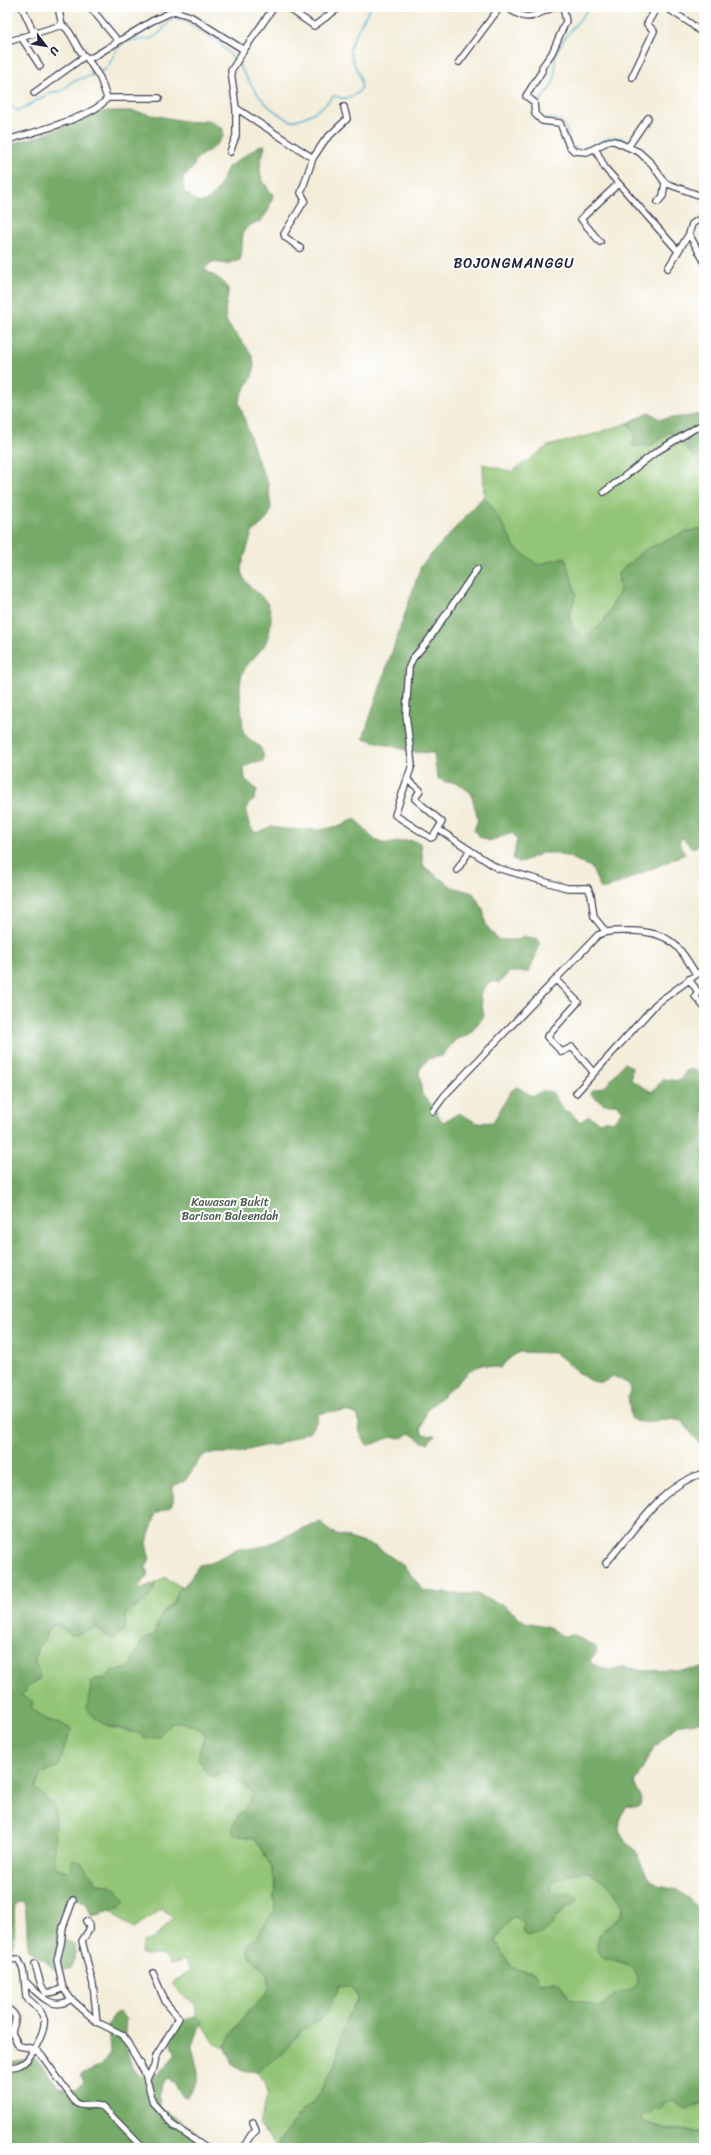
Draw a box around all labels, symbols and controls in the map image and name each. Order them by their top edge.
north arrow [26,26,66,66]
text: U [44,43,64,60]
district label: BOJONGMANGGU [454,251,575,276]
park label: Kawasan Bukit Barisan Baleendah [181,1191,279,1227]

